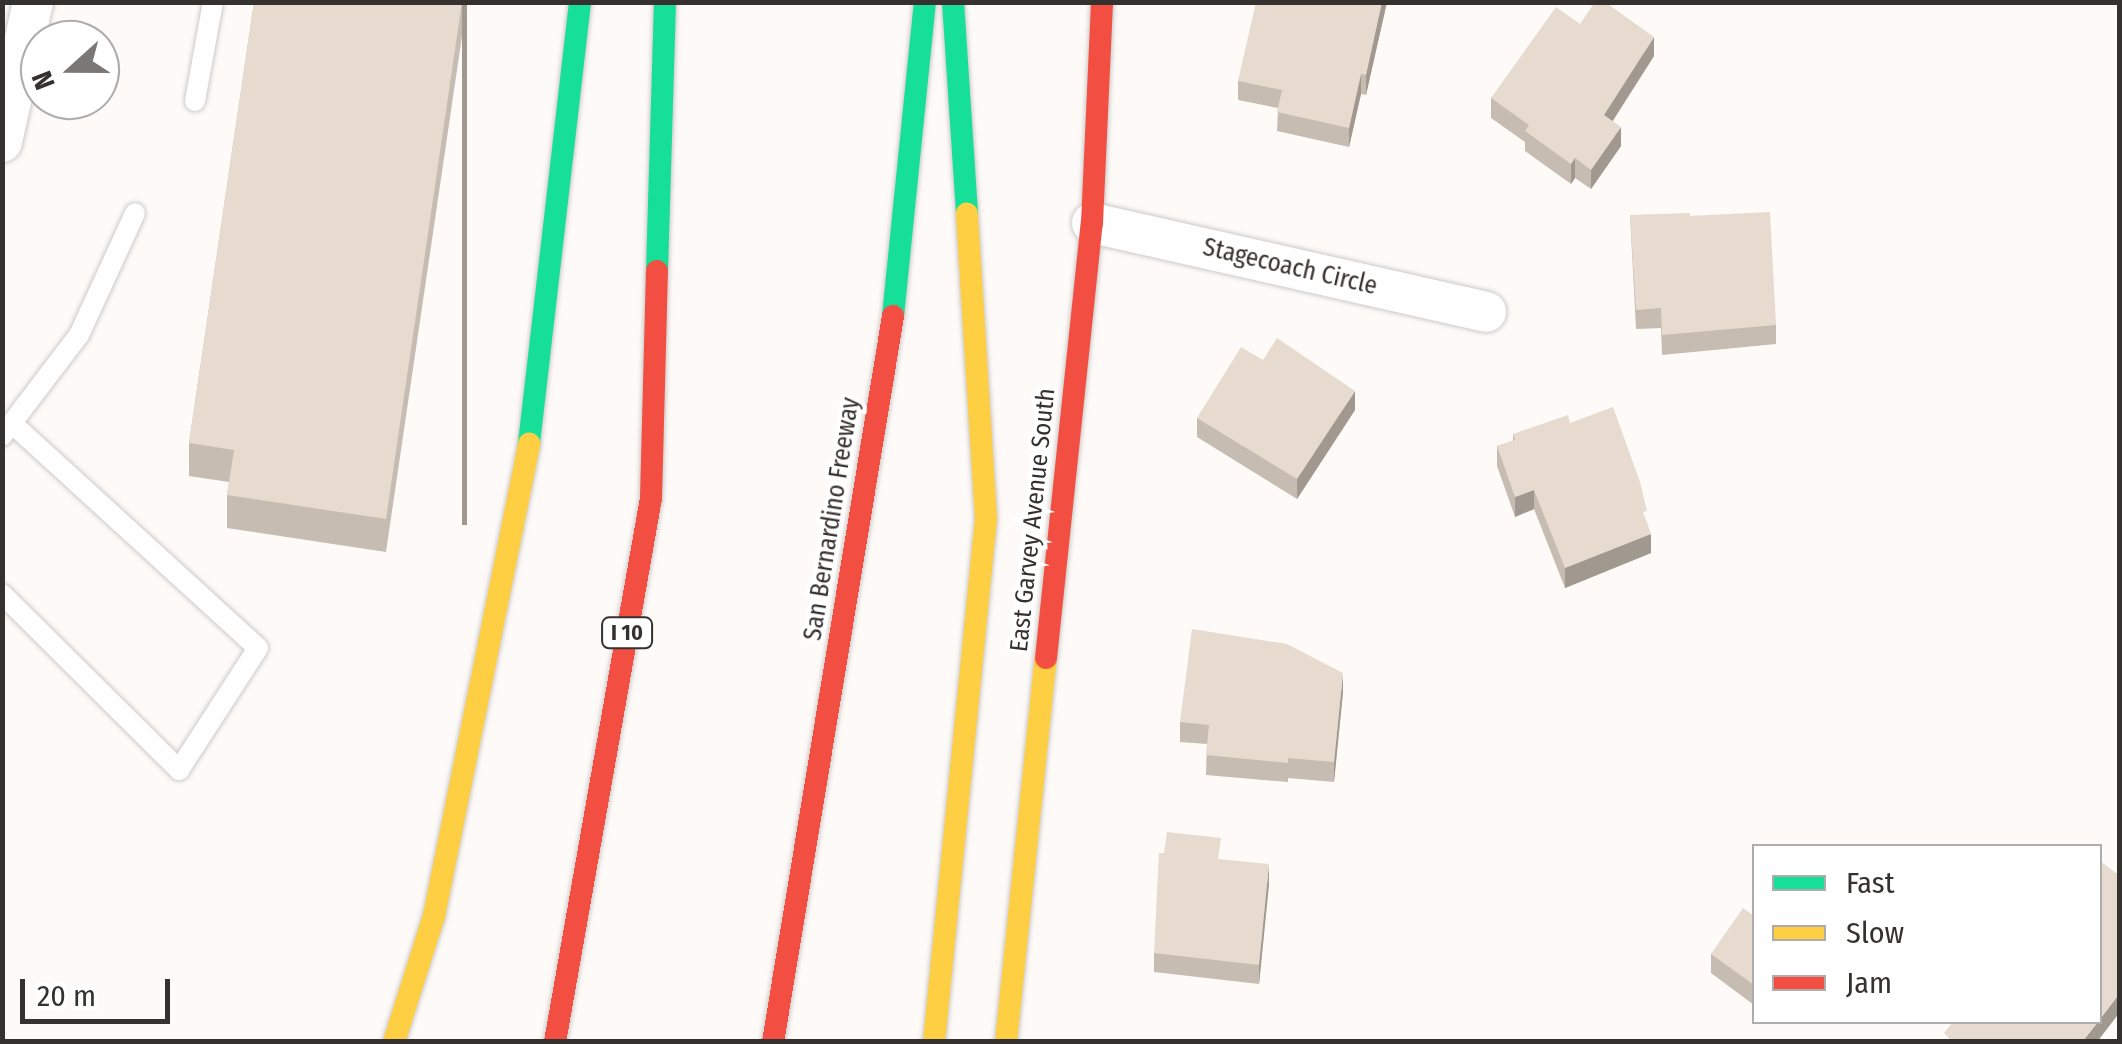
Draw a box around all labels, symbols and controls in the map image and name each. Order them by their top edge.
north arrow [20,20,120,120]
text: N [25,66,62,94]
street label: Stagecoach Circle [1200,232,1380,302]
street label: East Garvey Avenue South [1004,387,1062,653]
street label: San Bernardino Freeway [798,395,866,643]
road number: I 10 [600,616,654,650]
legend [1752,844,2102,1024]
text: Fast [1846,865,1894,901]
text: Slow [1846,915,1904,951]
scale bar [25,959,175,1021]
text: Jam [1846,965,1892,1001]
text: 20 m [37,978,96,1014]

